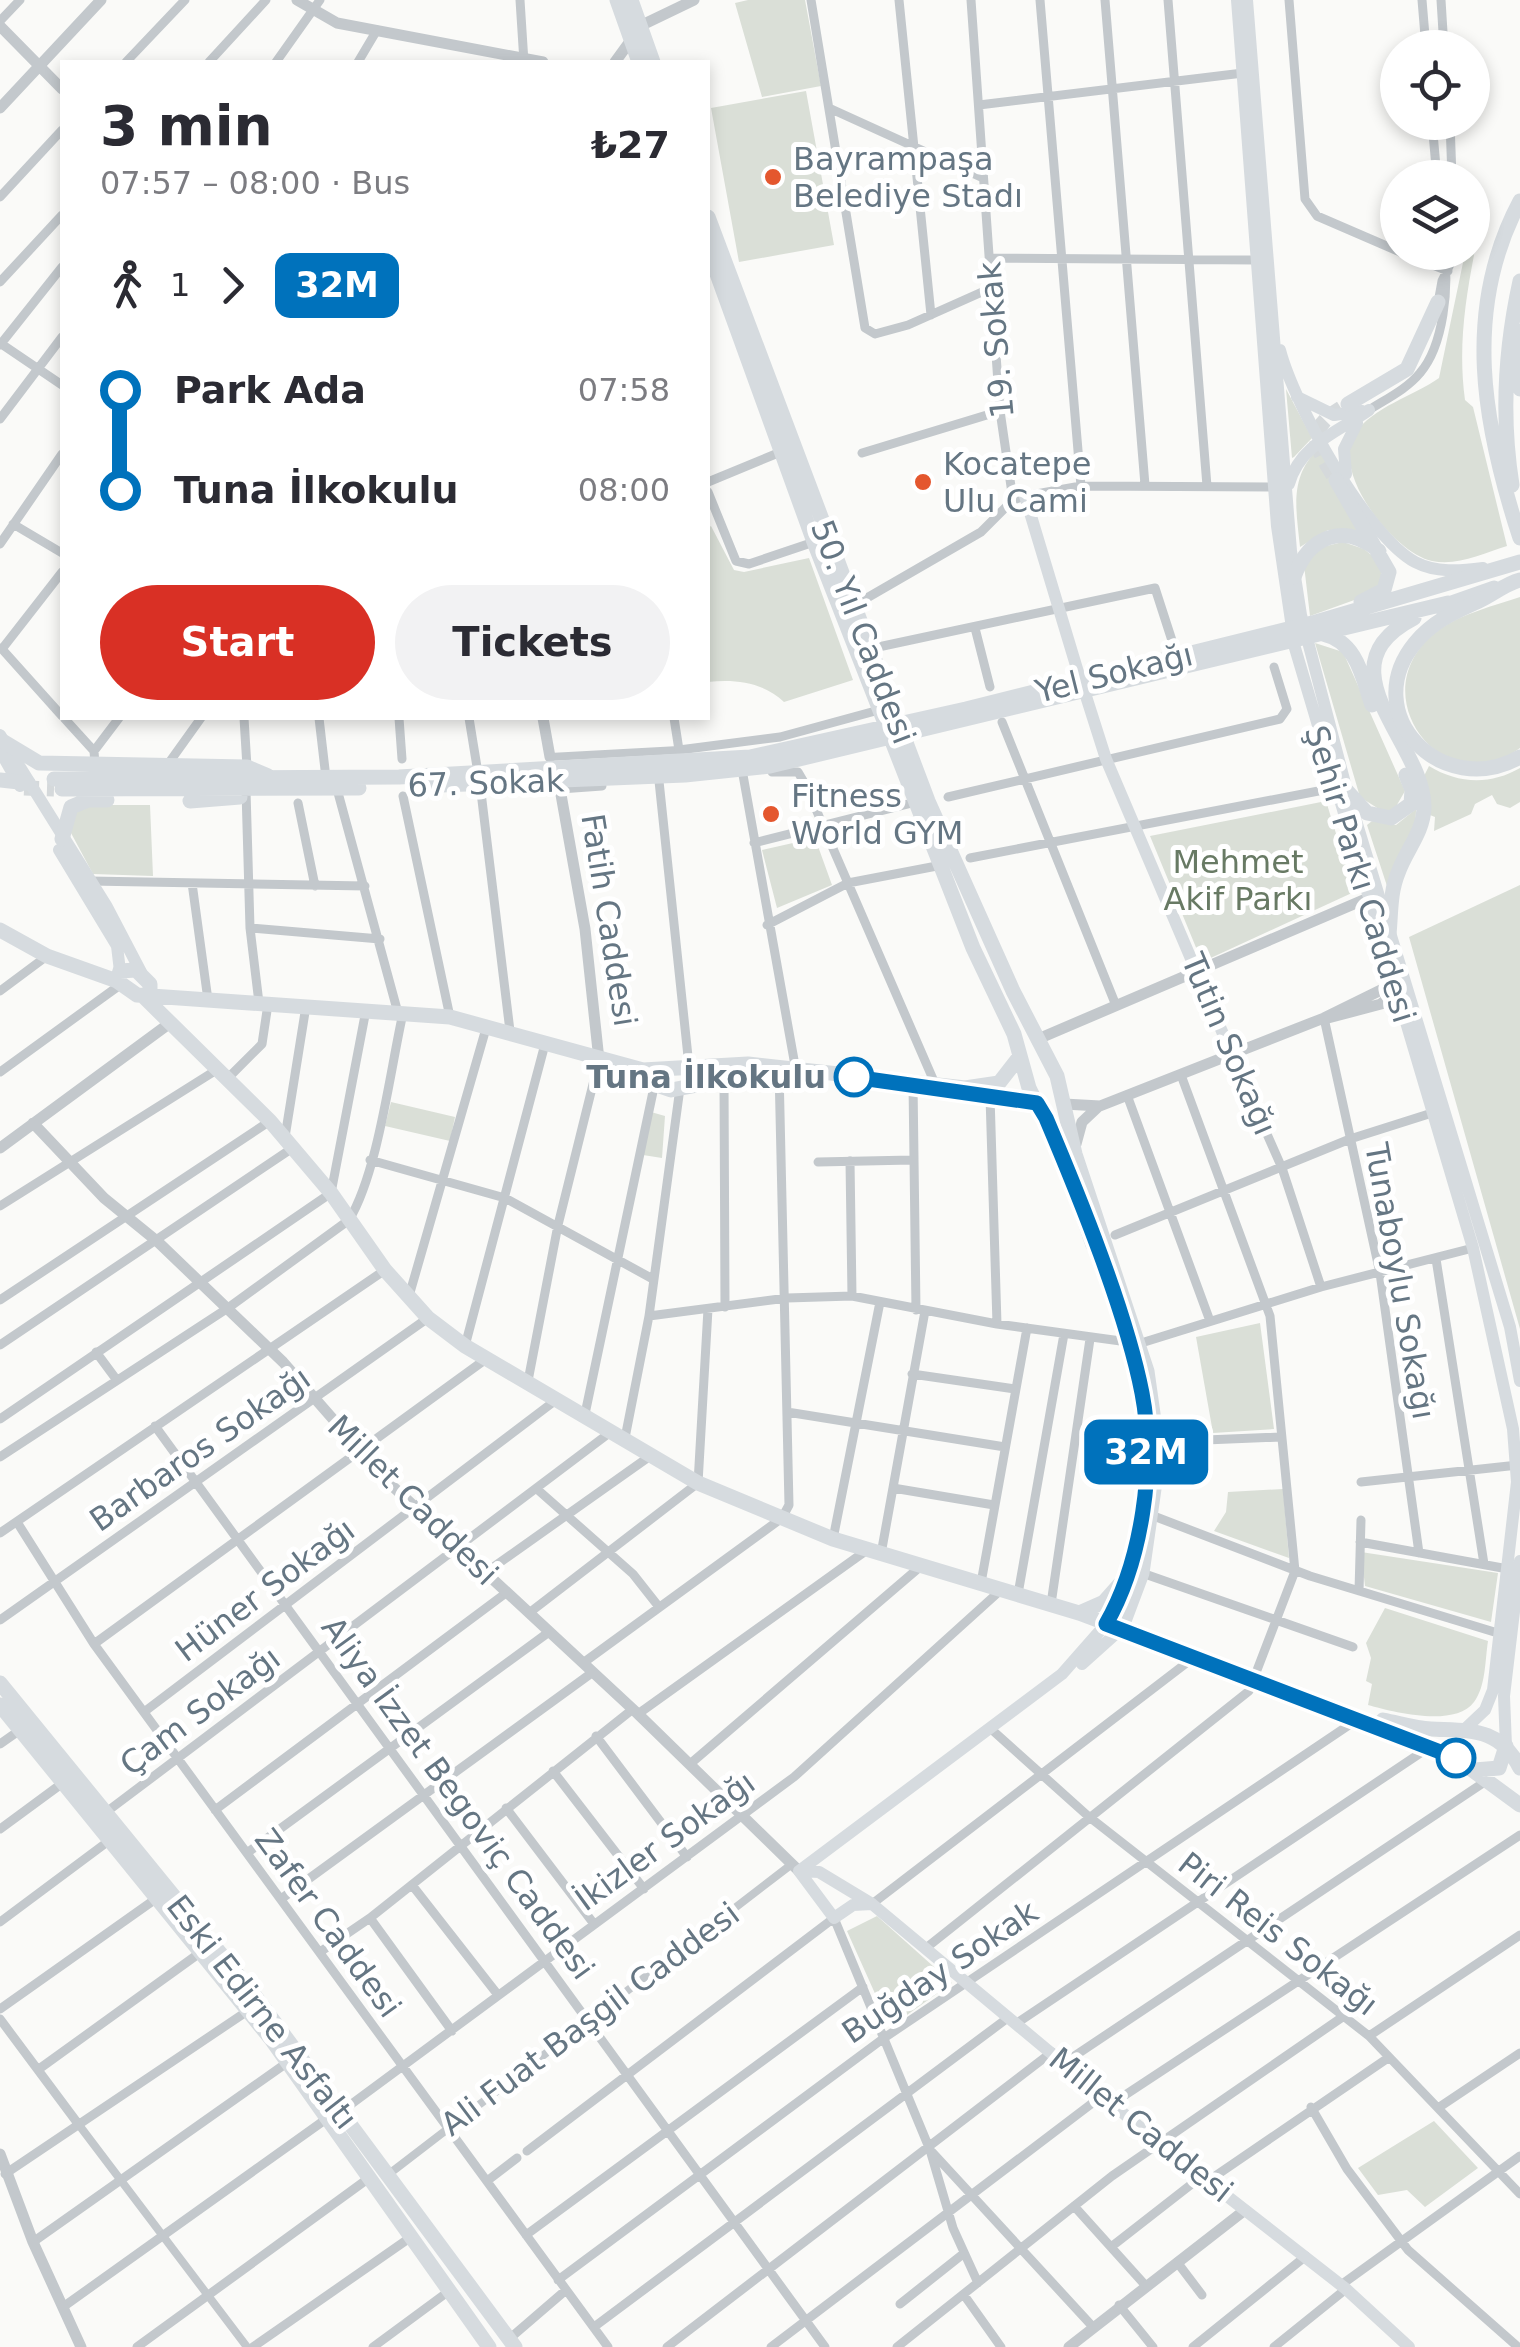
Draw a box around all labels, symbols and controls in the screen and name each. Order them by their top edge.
map controls [1380,30,1490,270]
button: locate [1380,30,1490,140]
text: 3 min [100,94,273,158]
text: ₺27 [591,123,670,167]
place label: Bayrampaşa Belediye Stadı [793,140,1023,215]
button: layers [1380,160,1490,270]
text: 07:57 – 08:00 · Bus [100,164,410,202]
marker: Bayrampaşa Belediye Stadı [762,166,784,188]
icon: walk [100,258,155,313]
icon: forward [205,258,260,313]
street label: 19. Sokak [970,260,1022,420]
text: 32M [295,265,379,305]
text: 1 [170,266,190,304]
text: Park Ada [174,368,366,412]
text: 07:58 [578,371,670,409]
place label: Kocatepe Ulu Cami [943,445,1091,520]
text: Tuna İlkokulu [174,468,459,512]
text: 08:00 [578,471,670,509]
marker: Kocatepe Ulu Cami [912,471,934,493]
street label: 50. Yıl Caddesi [803,515,923,749]
button: Start [100,585,375,700]
button: Tickets [395,585,670,700]
street label: Yel Sokağı [1030,635,1197,711]
street label: Şehir Parkı Caddesi [1297,721,1423,1027]
street label: 67. Sokak [407,761,566,805]
place label: Fitness World GYM [791,777,963,852]
marker: Fitness World GYM [760,803,782,825]
street label: Fatih Caddesi [573,811,645,1029]
park label: Mehmet Akif Parkı [1164,843,1312,918]
street label: Tutin Sokağı [1173,947,1284,1140]
place label: Tuna İlkokulu [586,1058,826,1096]
marker: Tuna İlkokulu [835,1058,873,1096]
street label: Tunaboylu Sokağı [1357,1139,1443,1422]
street label: Barbaros Sokağı [83,1359,317,1539]
street label: Millet Caddesi [320,1407,506,1593]
line badge: 32M [1088,1420,1204,1484]
text: 32M [1104,1432,1188,1472]
street label: Hüner Sokağı [168,1510,362,1670]
street label: Aliya İzzet Begoviç Caddesi [314,1609,602,1987]
street label: Çam Sokağı [113,1639,287,1783]
unlabelled marker [1437,1739,1475,1777]
street label: İkizler Sokağı [568,1763,762,1919]
street label: Zafer Caddesi [247,1821,409,2025]
street label: Piri Reis Sokağı [1171,1844,1385,2024]
street label: Eski Edirne Asfaltı [159,1887,365,2137]
street label: Buğday Sokak [835,1892,1045,2051]
street label: Ali Fuat Başgil Caddesi [433,1894,747,2144]
street label: Millet Caddesi [1042,2040,1240,2210]

